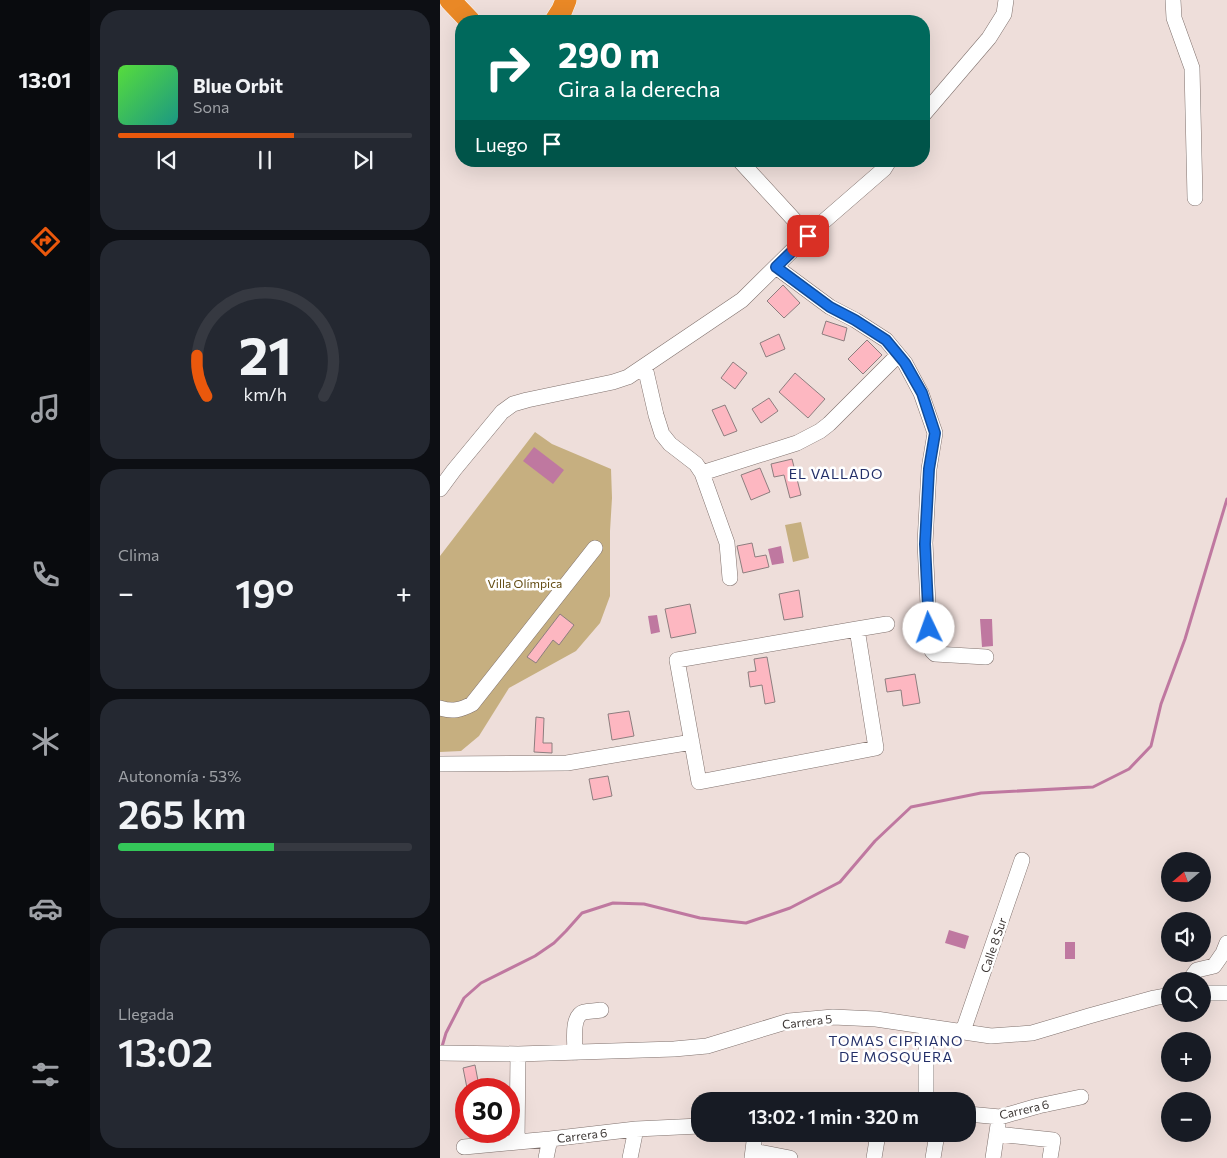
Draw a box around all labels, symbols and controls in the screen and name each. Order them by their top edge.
text: 290 m [558,32,660,75]
icon: right [475,35,540,100]
text: 13:01 [18,66,72,93]
text: Blue Orbit [193,74,283,97]
text: Gira a la derecha [558,75,720,102]
text: Sona [193,97,229,116]
icon: arrive [538,130,566,158]
text: Luego [475,133,528,156]
icon: previous [153,146,181,174]
icon: pause [251,146,279,174]
icon: next [349,146,377,174]
pin [787,215,829,257]
icon: arrive [794,222,822,250]
icon: directions [28,224,63,259]
text: 21 [238,322,292,386]
text: km/h [243,383,287,405]
icon: music [28,391,63,426]
district label: EL VALLADO [789,465,883,482]
text: Clima [118,545,159,564]
icon: phone [28,557,63,592]
text: 19° [235,569,294,616]
text: − [118,575,134,609]
text: + [396,575,412,609]
park label: Villa Olímpica [488,576,562,590]
position arrow [902,601,954,653]
icon: climate [28,724,63,759]
text: Autonomía · 53% [118,766,241,785]
text: 265 km [118,790,246,837]
north arrow [1161,852,1211,902]
map controls [1161,852,1211,1142]
icon: car [28,891,63,926]
button: sound [1161,912,1211,962]
street label: Calle 8 Sur [977,915,1009,974]
button: search [1161,972,1211,1022]
text: Llegada [118,1004,174,1023]
street label: Carrera 5 [781,1011,833,1031]
text: 13:02 [118,1028,213,1075]
district label: TOMAS CIPRIANO DE MOSQUERA [829,1032,963,1065]
button: + [1161,1032,1211,1082]
icon: filters [28,1057,63,1092]
speed limit sign: 30 [455,1078,520,1143]
button: − [1161,1092,1211,1142]
street label: Carrera 6 [998,1096,1050,1122]
text: 13:02 · 1 min · 320 m [748,1105,919,1128]
street label: Carrera 6 [556,1125,608,1145]

